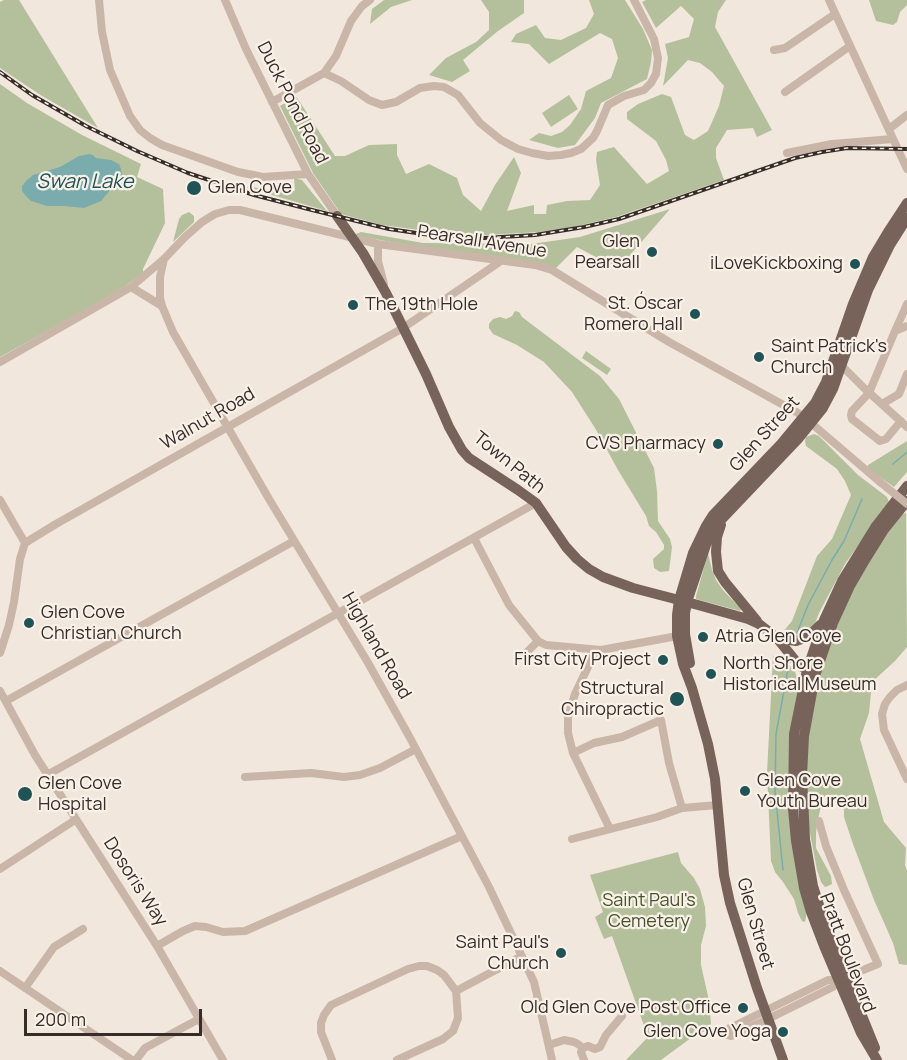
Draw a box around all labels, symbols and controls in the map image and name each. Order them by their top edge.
street label: Duck Pond Road [252,38,332,168]
water label: Swan Lake [37,170,133,194]
place label: Glen Cove [208,177,292,199]
marker: Glen Cove [185,179,203,197]
street label: Pearsall Avenue [416,221,548,263]
place label: Glen Pearsall [575,231,640,274]
marker: Glen Pearsall [645,245,659,259]
place label: iLoveKickboxing [710,253,843,275]
marker: iLoveKickboxing [848,257,862,271]
place label: St. Óscar Romero Hall [584,293,683,336]
place label: The 19th Hole [365,294,478,316]
marker: The 19th Hole [346,298,360,312]
marker: St. Óscar Romero Hall [688,307,702,321]
place label: Saint Patrick's Church [771,336,887,378]
marker: Saint Patrick's Church [752,350,766,364]
street label: Walnut Road [157,383,259,455]
street label: Glen Street [725,392,805,476]
street label: Town Path [469,428,549,498]
place label: CVS Pharmacy [586,433,706,455]
marker: CVS Pharmacy [711,437,725,451]
street label: Highland Road [337,589,415,703]
place label: Glen Cove Christian Church [41,602,182,644]
marker: Glen Cove Christian Church [22,616,36,630]
place label: Atria Glen Cove [715,626,841,648]
marker: Atria Glen Cove [696,630,710,644]
place label: First City Project [514,649,651,671]
marker: First City Project [656,653,670,667]
place label: North Shore Historical Museum [723,653,877,696]
marker: North Shore Historical Museum [704,667,718,681]
place label: Structural Chiropractic [561,678,664,720]
marker: Structural Chiropractic [668,690,686,708]
place label: Glen Cove Youth Bureau [757,770,867,812]
place label: Glen Cove Hospital [38,773,122,816]
marker: Glen Cove Youth Bureau [738,784,752,798]
marker: Glen Cove Hospital [16,785,34,803]
street label: Dosoris Way [98,834,172,930]
street label: Glen Street [732,876,778,972]
park label: Saint Paul's Cemetery [602,890,696,932]
street label: Pratt Boulevard [814,890,880,1016]
place label: Saint Paul's Church [456,932,549,974]
marker: Saint Paul's Church [554,946,568,960]
scale bar [27,997,206,1035]
place label: Old Glen Cove Post Office [521,997,731,1019]
marker: Old Glen Cove Post Office [736,1001,750,1015]
text: 200 m [35,1007,86,1031]
place label: Glen Cove Yoga [644,1021,771,1043]
marker: Glen Cove Yoga [776,1025,790,1039]

